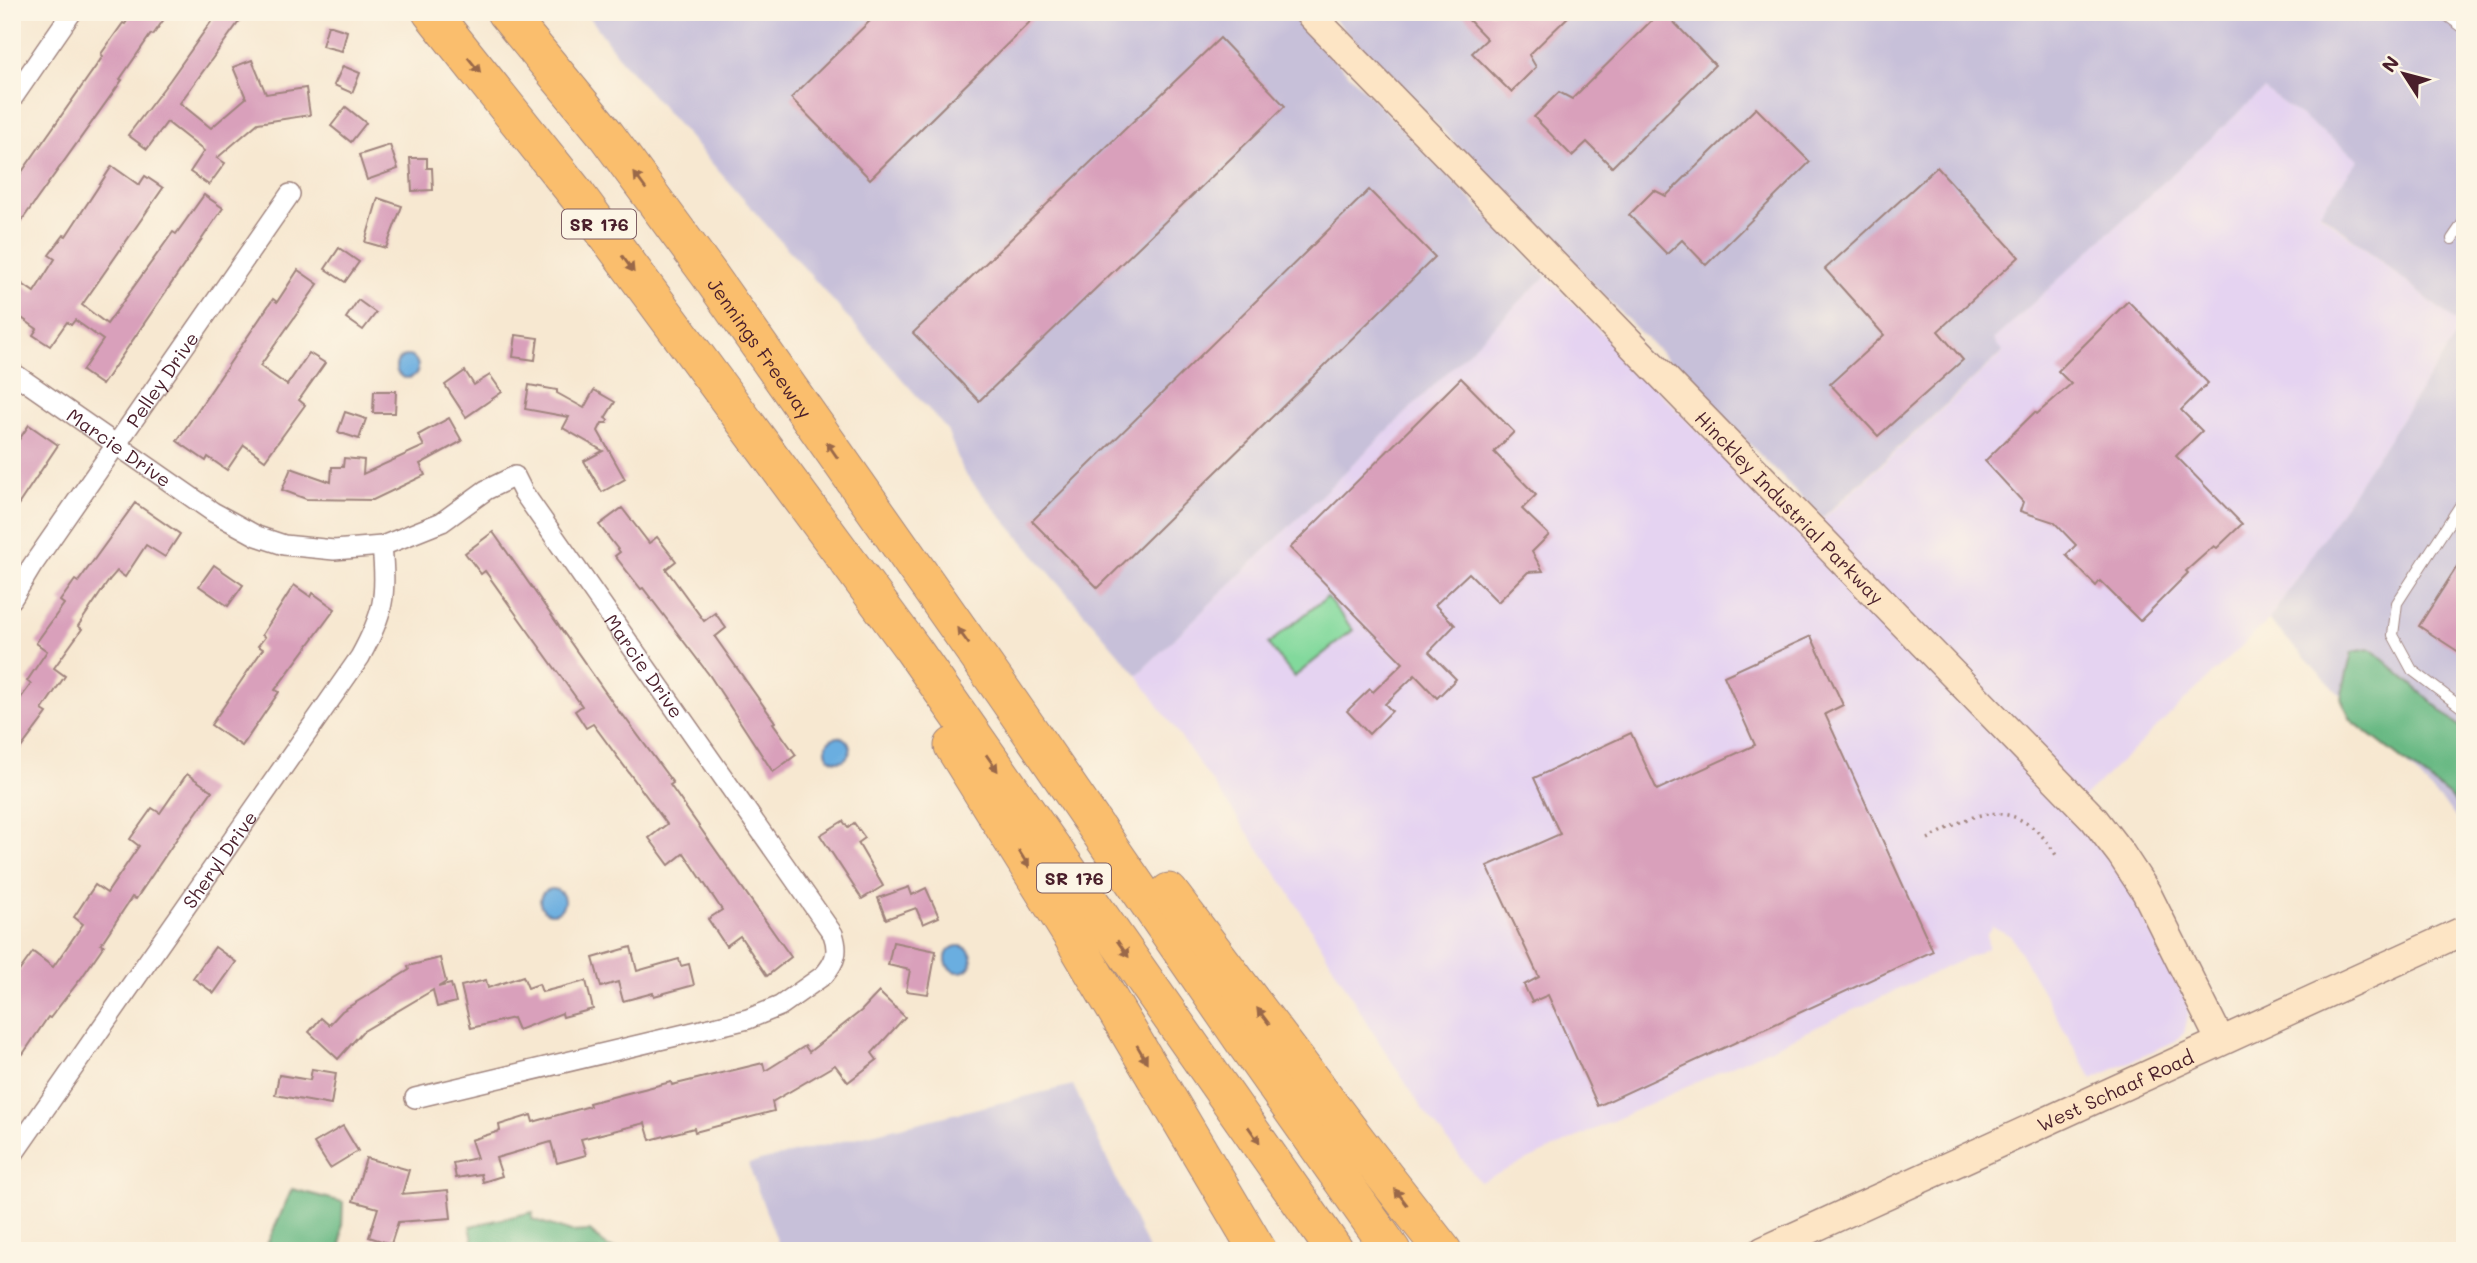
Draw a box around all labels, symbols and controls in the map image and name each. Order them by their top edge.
north arrow [2368,38,2438,108]
text: N [2375,51,2404,77]
one-way arrow [466,56,481,74]
one-way arrow [632,172,647,190]
road number: SR 176 [562,210,636,238]
one-way arrow [621,255,635,273]
street label: Jennings Freeway [702,272,819,423]
street label: Pelley Drive [120,326,203,432]
street label: Marcie Drive [62,402,177,492]
street label: Hinckley Industrial Parkway [1690,405,1890,609]
one-way arrow [825,441,839,459]
street label: Marcie Drive [600,609,690,723]
one-way arrow [957,627,971,645]
one-way arrow [985,754,999,772]
street label: Sheryl Drive [176,805,262,913]
one-way arrow [1017,850,1030,869]
road number: SR 176 [1037,864,1111,892]
one-way arrow [1116,940,1130,958]
one-way arrow [1257,1007,1271,1025]
street label: West Schaaf Road [2033,1043,2197,1137]
one-way arrow [1136,1044,1148,1064]
one-way arrow [1247,1126,1261,1144]
one-way arrow [1395,1188,1409,1206]

